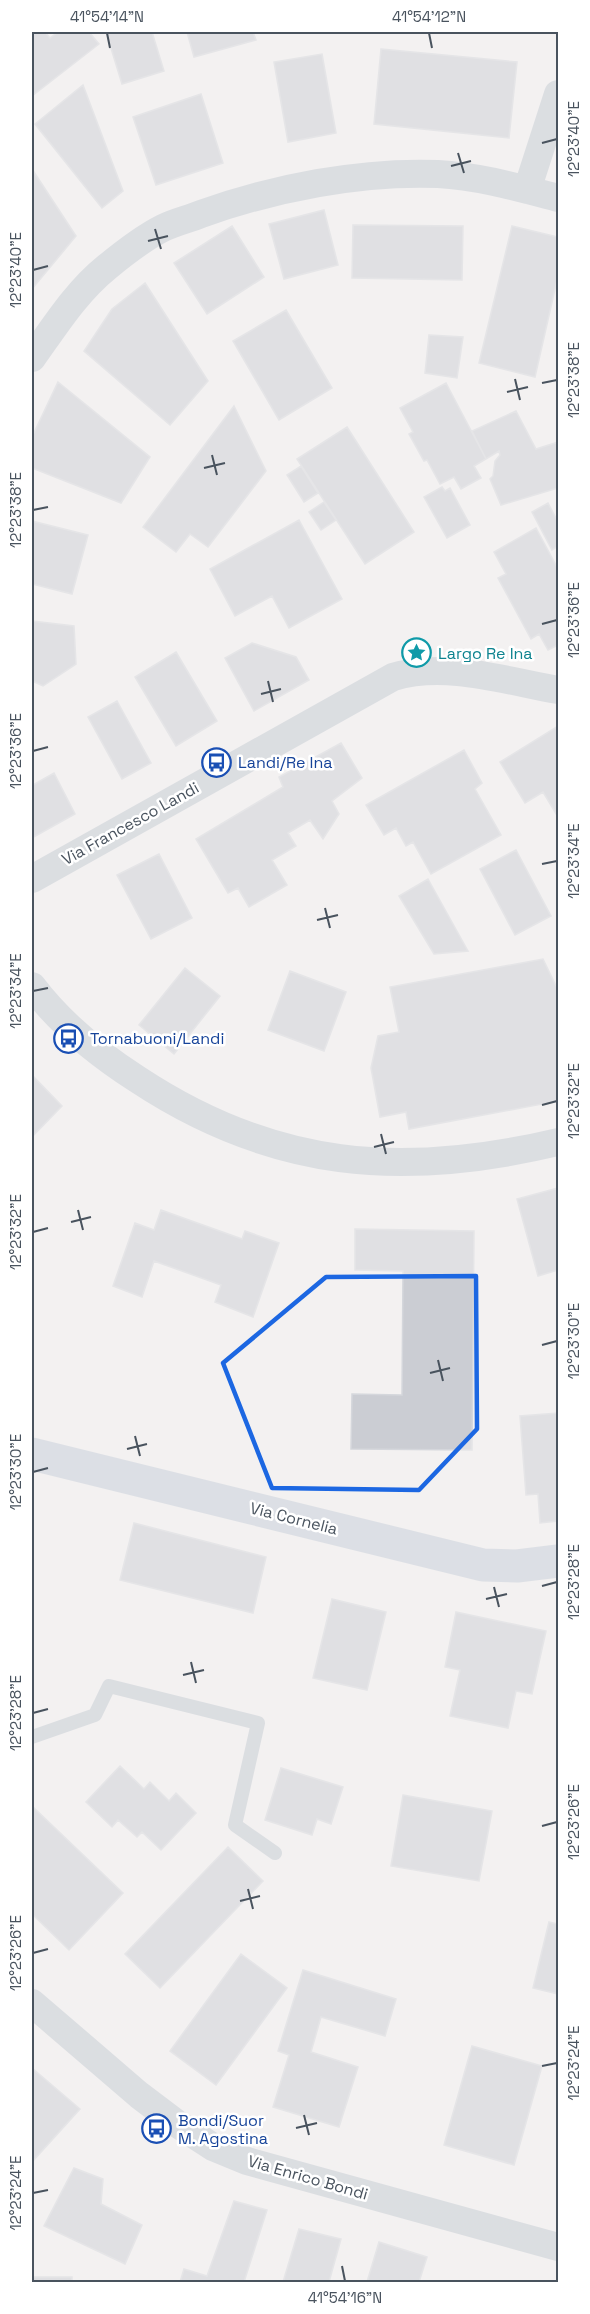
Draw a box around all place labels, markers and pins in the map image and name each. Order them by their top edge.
place icon: Largo Re Ina [401,637,433,669]
place label: Largo Re Ina [438,643,533,664]
bus stop icon: Landi/Re Ina [201,746,233,778]
place label: Landi/Re Ina [238,752,332,773]
bus stop icon: Tornabuoni/Landi [53,1022,85,1054]
place label: Tornabuoni/Landi [90,1028,224,1049]
place label: Bondi/Suor M. Agostina [178,2110,268,2149]
bus stop icon: Bondi/Suor M. Agostina [141,2113,173,2145]

